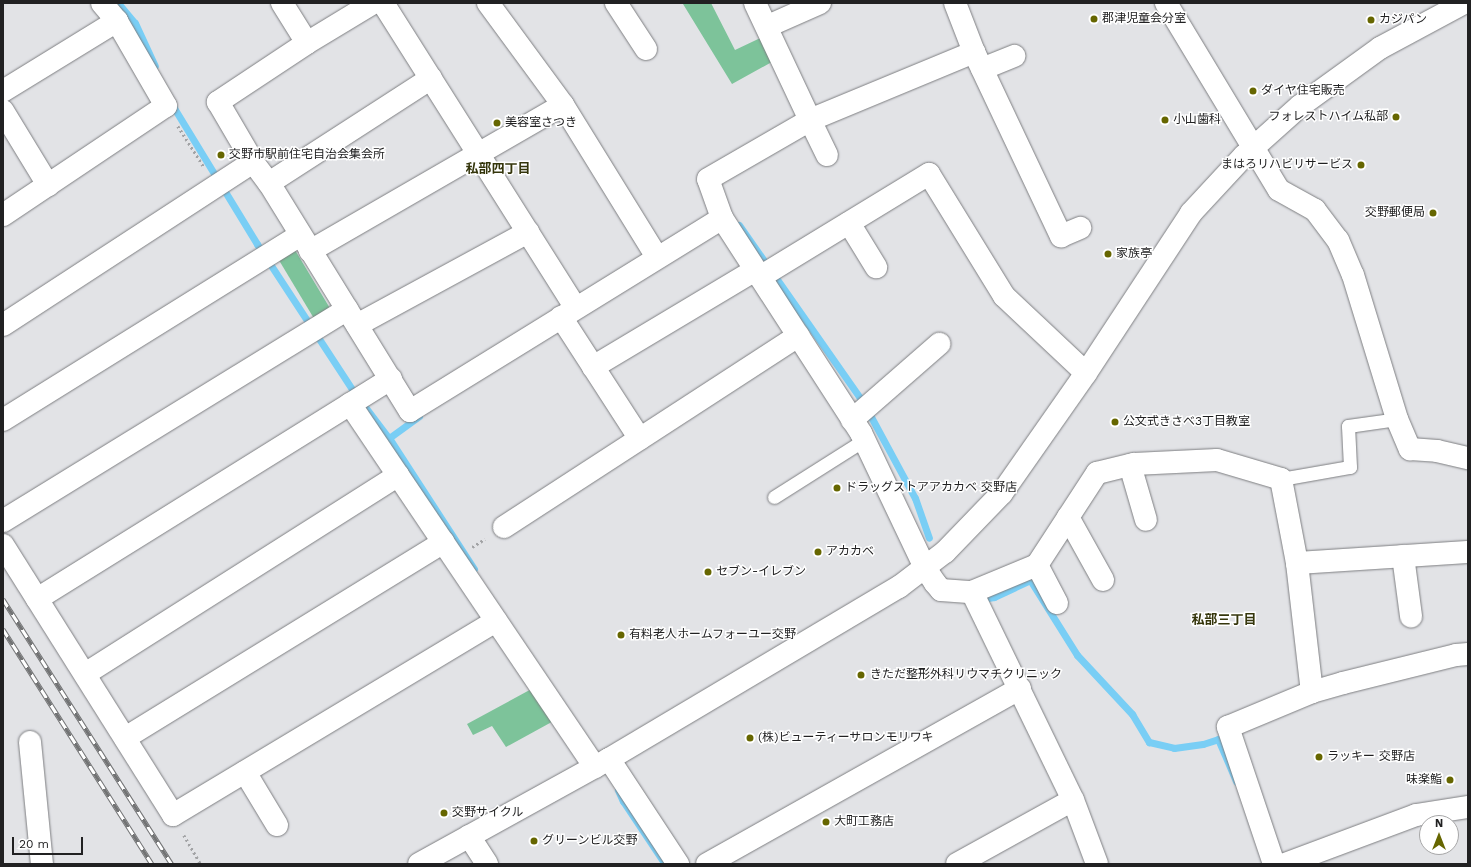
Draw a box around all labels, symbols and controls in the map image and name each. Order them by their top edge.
place label: 郡津児童会分室 [1102,12,1186,26]
place label: カジパン [1379,13,1427,27]
marker: 郡津児童会分室 [1089,14,1099,24]
marker: カジパン [1366,15,1376,25]
place label: ダイヤ住宅販売 [1261,84,1345,98]
marker: ダイヤ住宅販売 [1248,86,1258,96]
place label: フォレストハイム私部 [1268,110,1388,124]
marker: フォレストハイム私部 [1391,112,1401,122]
place label: 小山歯科 [1173,113,1221,127]
marker: 小山歯科 [1160,115,1170,125]
place label: 美容室さつき [505,116,577,130]
marker: 美容室さつき [492,118,502,128]
place label: 交野市駅前住宅自治会集会所 [229,148,385,162]
marker: 交野市駅前住宅自治会集会所 [216,150,226,160]
place label: まはろリハビリサービス [1221,158,1353,172]
marker: まはろリハビリサービス [1356,160,1366,170]
district label: 私部四丁目 [466,161,530,177]
place label: 交野郵便局 [1365,206,1425,220]
marker: 交野郵便局 [1428,208,1438,218]
place label: 家族亭 [1116,247,1152,261]
marker: 家族亭 [1103,249,1113,259]
place label: 公文式きさべ3丁目教室 [1123,415,1250,429]
marker: 公文式きさべ3丁目教室 [1110,417,1120,427]
place label: ドラッグストアアカカベ 交野店 [845,481,1017,495]
marker: ドラッグストアアカカベ 交野店 [832,483,842,493]
place label: アカカベ [826,545,874,559]
marker: アカカベ [813,547,823,557]
place label: セブン-イレブン [716,565,806,579]
marker: セブン-イレブン [703,567,713,577]
district label: 私部三丁目 [1192,612,1256,628]
place label: 有料老人ホームフォーユー交野 [629,628,797,642]
marker: 有料老人ホームフォーユー交野 [616,630,626,640]
place label: きただ整形外科リウマチクリニック [870,668,1062,682]
marker: きただ整形外科リウマチクリニック [855,669,867,681]
place label: (株)ビューティーサロンモリワキ [758,731,934,745]
marker: (株)ビューティーサロンモリワキ [745,733,755,743]
place label: ラッキー 交野店 [1327,750,1415,764]
marker: ラッキー 交野店 [1314,752,1324,762]
place label: 味楽鮨 [1406,773,1442,787]
marker: 味楽鮨 [1445,775,1455,785]
place label: 交野サイクル [452,806,524,820]
marker: 交野サイクル [439,808,449,818]
place label: 大町工務店 [834,815,894,829]
north arrow [1419,815,1459,855]
marker: 大町工務店 [821,817,831,827]
text: N [1435,817,1443,830]
scale bar [14,829,85,855]
place label: グリーンビル交野 [542,834,638,848]
marker: グリーンビル交野 [529,836,539,846]
text: 20 m [19,837,49,851]

